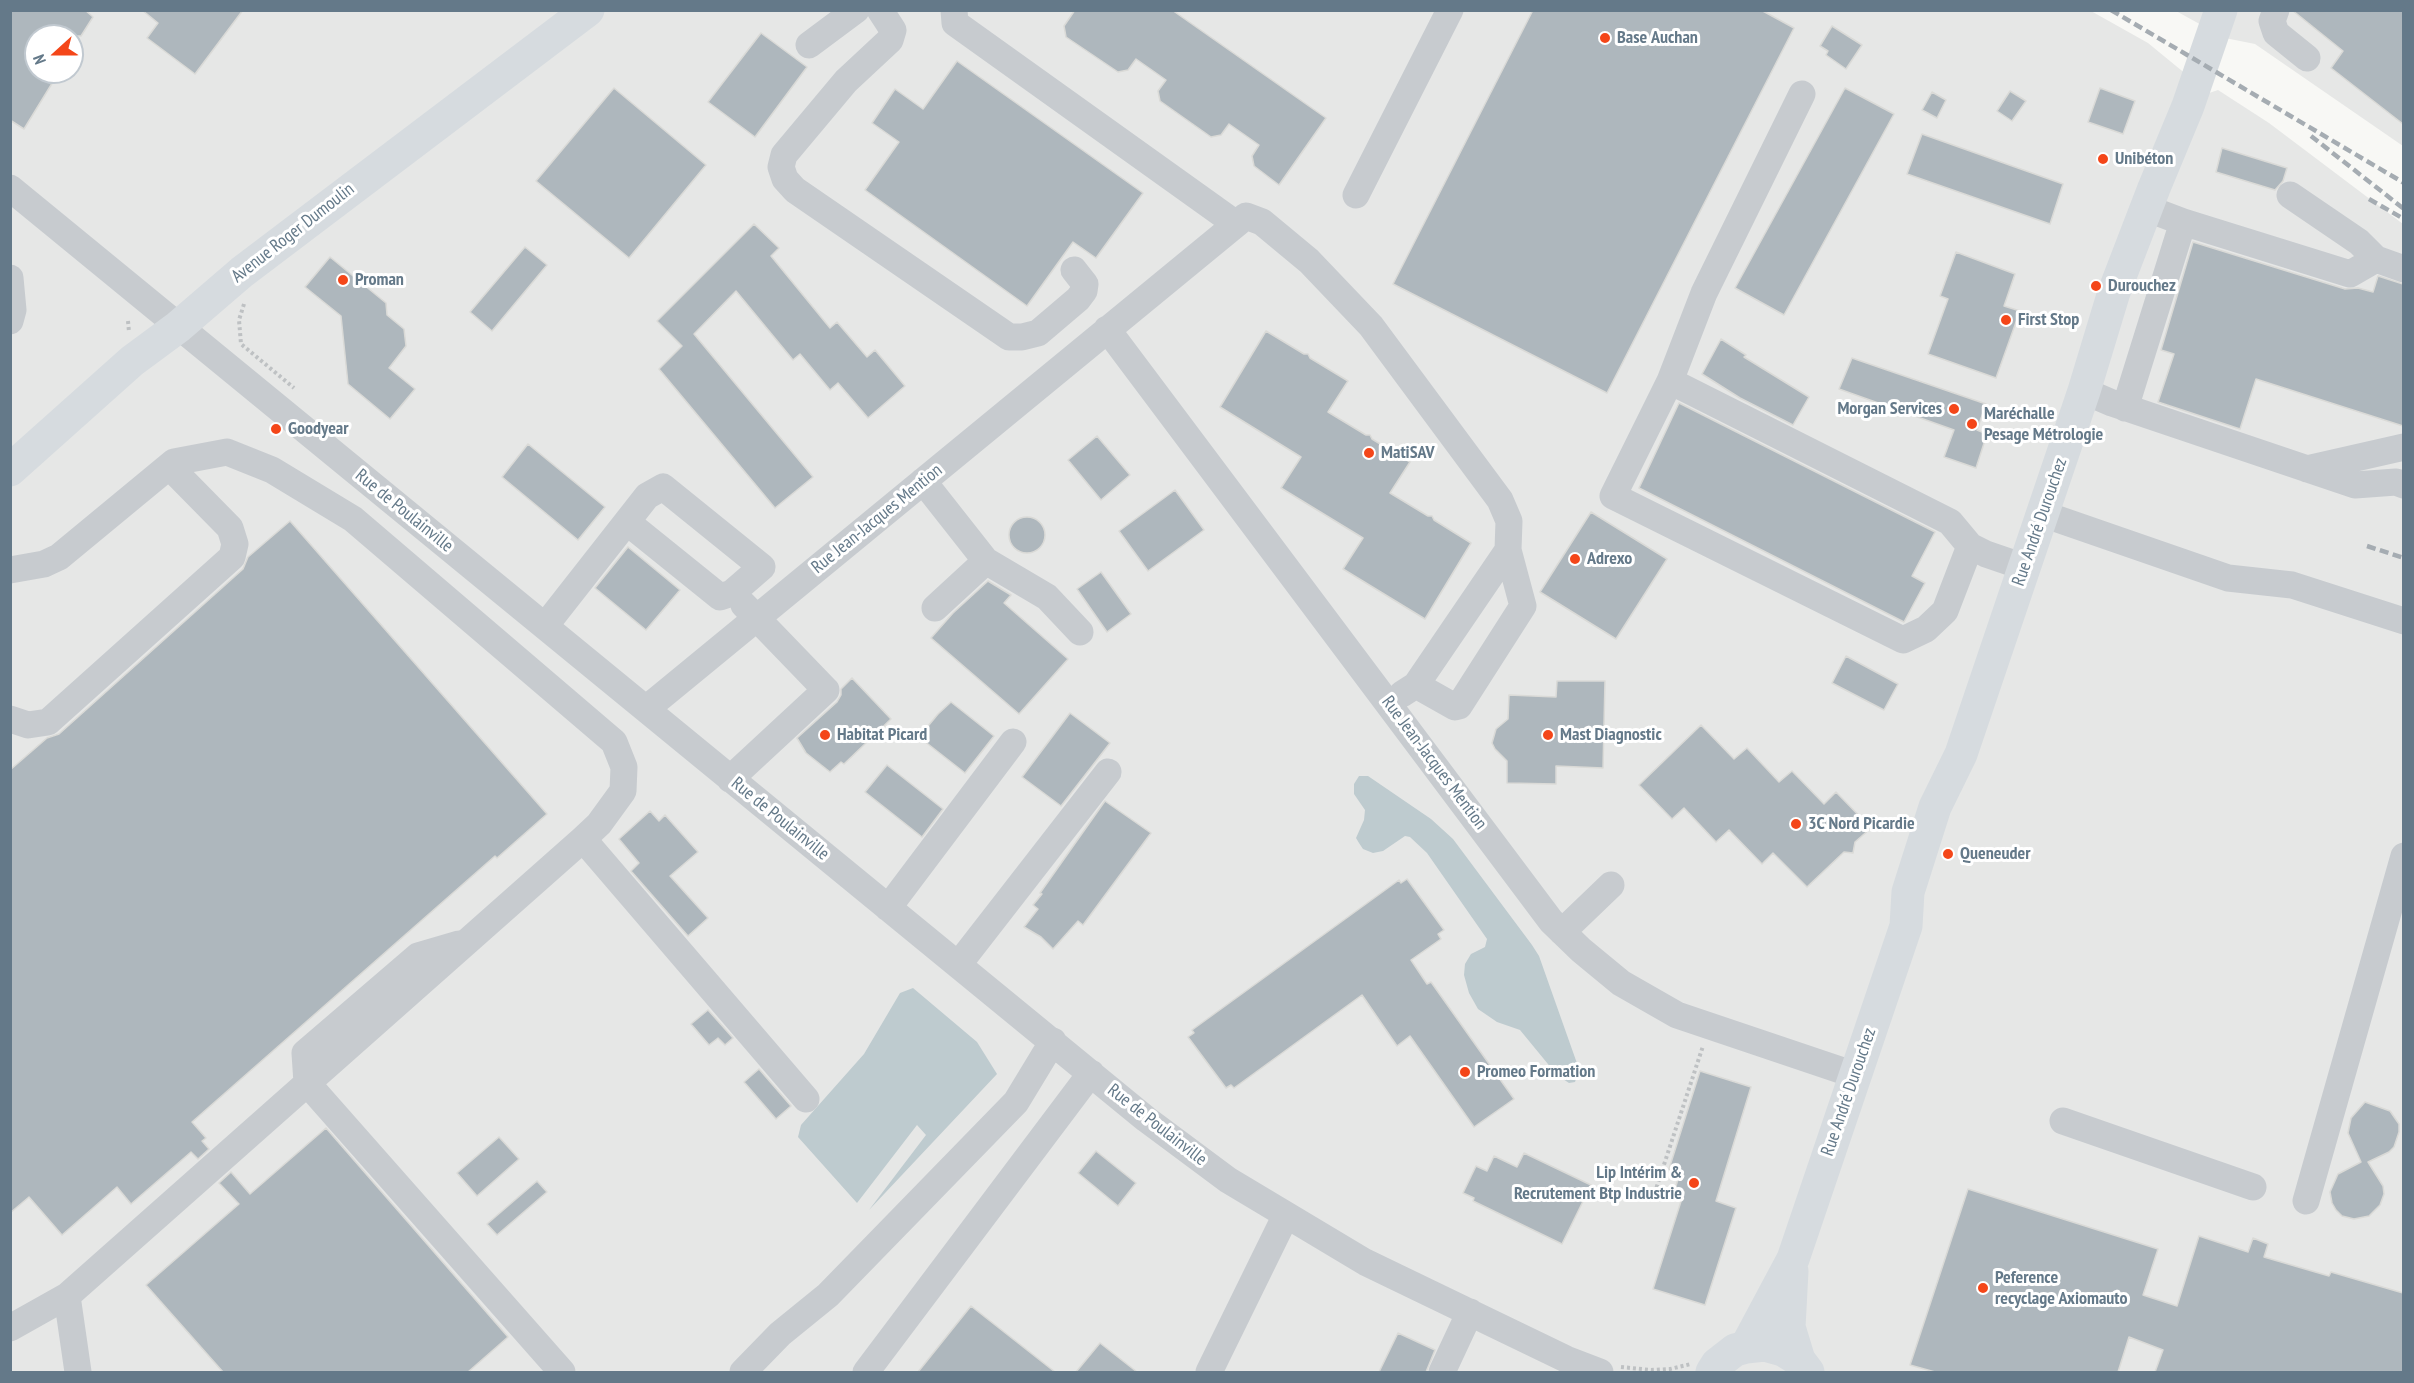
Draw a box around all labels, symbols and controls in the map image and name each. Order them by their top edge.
north arrow [24,24,84,84]
place label: Base Auchan [1617,27,1698,49]
marker: Base Auchan [1598,31,1612,45]
text: N [28,52,50,67]
place label: Unibéton [2115,148,2173,170]
marker: Unibéton [2096,152,2110,166]
street label: Avenue Roger Dumoulin [227,178,359,288]
place label: Proman [355,269,404,291]
marker: Proman [336,273,350,287]
place label: Durouchez [2108,275,2176,297]
marker: Durouchez [2089,279,2103,293]
place label: First Stop [2018,309,2079,331]
marker: First Stop [1999,313,2013,327]
place label: Morgan Services [1837,398,1942,420]
marker: Morgan Services [1947,402,1961,416]
place label: Maréchalle Pesage Métrologie [1984,403,2103,446]
marker: Maréchalle Pesage Métrologie [1965,417,1979,431]
place label: Goodyear [288,418,349,440]
marker: Goodyear [269,422,283,436]
place label: MatiSAV [1381,442,1435,464]
marker: MatiSAV [1362,446,1376,460]
street label: Rue André Durouchez [2008,455,2072,589]
street label: Rue Jean-Jacques Mention [807,460,947,578]
street label: Rue de Poulainville [351,465,457,557]
place label: Adrexo [1587,548,1632,570]
marker: Adrexo [1568,552,1582,566]
street label: Rue Jean-Jacques Mention [1377,692,1491,834]
place label: Habitat Picard [837,724,927,746]
place label: Mast Diagnostic [1560,724,1662,746]
marker: Habitat Picard [818,728,832,742]
marker: Mast Diagnostic [1541,728,1555,742]
street label: Rue de Poulainville [727,773,833,865]
place label: 3C Nord Picardie [1808,813,1915,835]
marker: 3C Nord Picardie [1789,817,1803,831]
place label: Queneuder [1960,843,2030,865]
marker: Queneuder [1941,847,1955,861]
street label: Rue André Durouchez [1817,1025,1881,1159]
place label: Promeo Formation [1477,1061,1595,1083]
marker: Promeo Formation [1458,1065,1472,1079]
street label: Rue de Poulainville [1103,1080,1211,1170]
place label: Lip Intérim & Recrutement Btp Industrie [1514,1162,1682,1204]
marker: Lip Intérim & Recrutement Btp Industrie [1687,1176,1701,1190]
place label: Peference recyclage Axiomauto [1995,1267,2128,1310]
marker: Peference recyclage Axiomauto [1976,1281,1990,1295]

